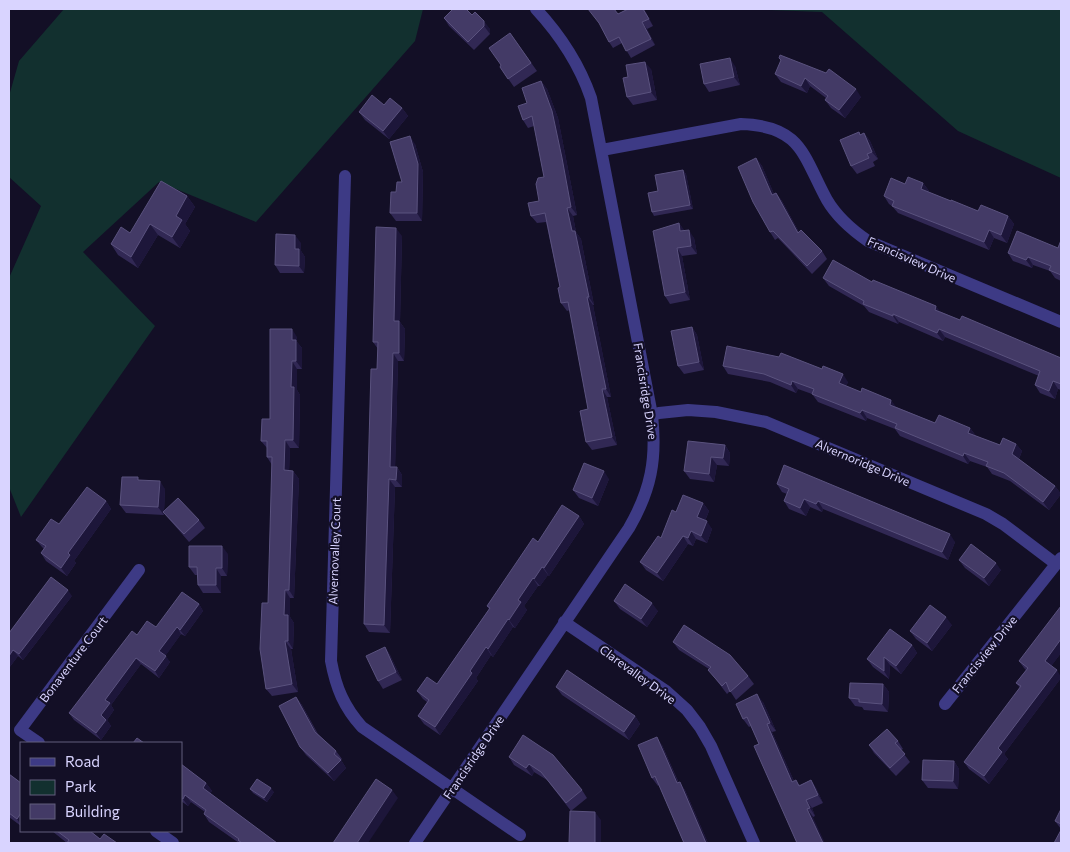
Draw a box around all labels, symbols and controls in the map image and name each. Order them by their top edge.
street label: Francisview Drive [866,233,958,285]
street label: Francisridge Drive [631,342,661,440]
street label: Alvernoridge Drive [814,436,912,488]
street label: Alvernovalley Court [325,497,343,605]
street label: Bonaventure Court [36,613,110,705]
street label: Francisview Drive [949,613,1019,695]
street label: Clarevalley Drive [597,642,679,706]
street label: Francisridge Drive [440,713,506,801]
legend [20,742,182,832]
text: Road [65,752,100,770]
text: Park [65,777,96,795]
text: Building [65,802,120,820]

